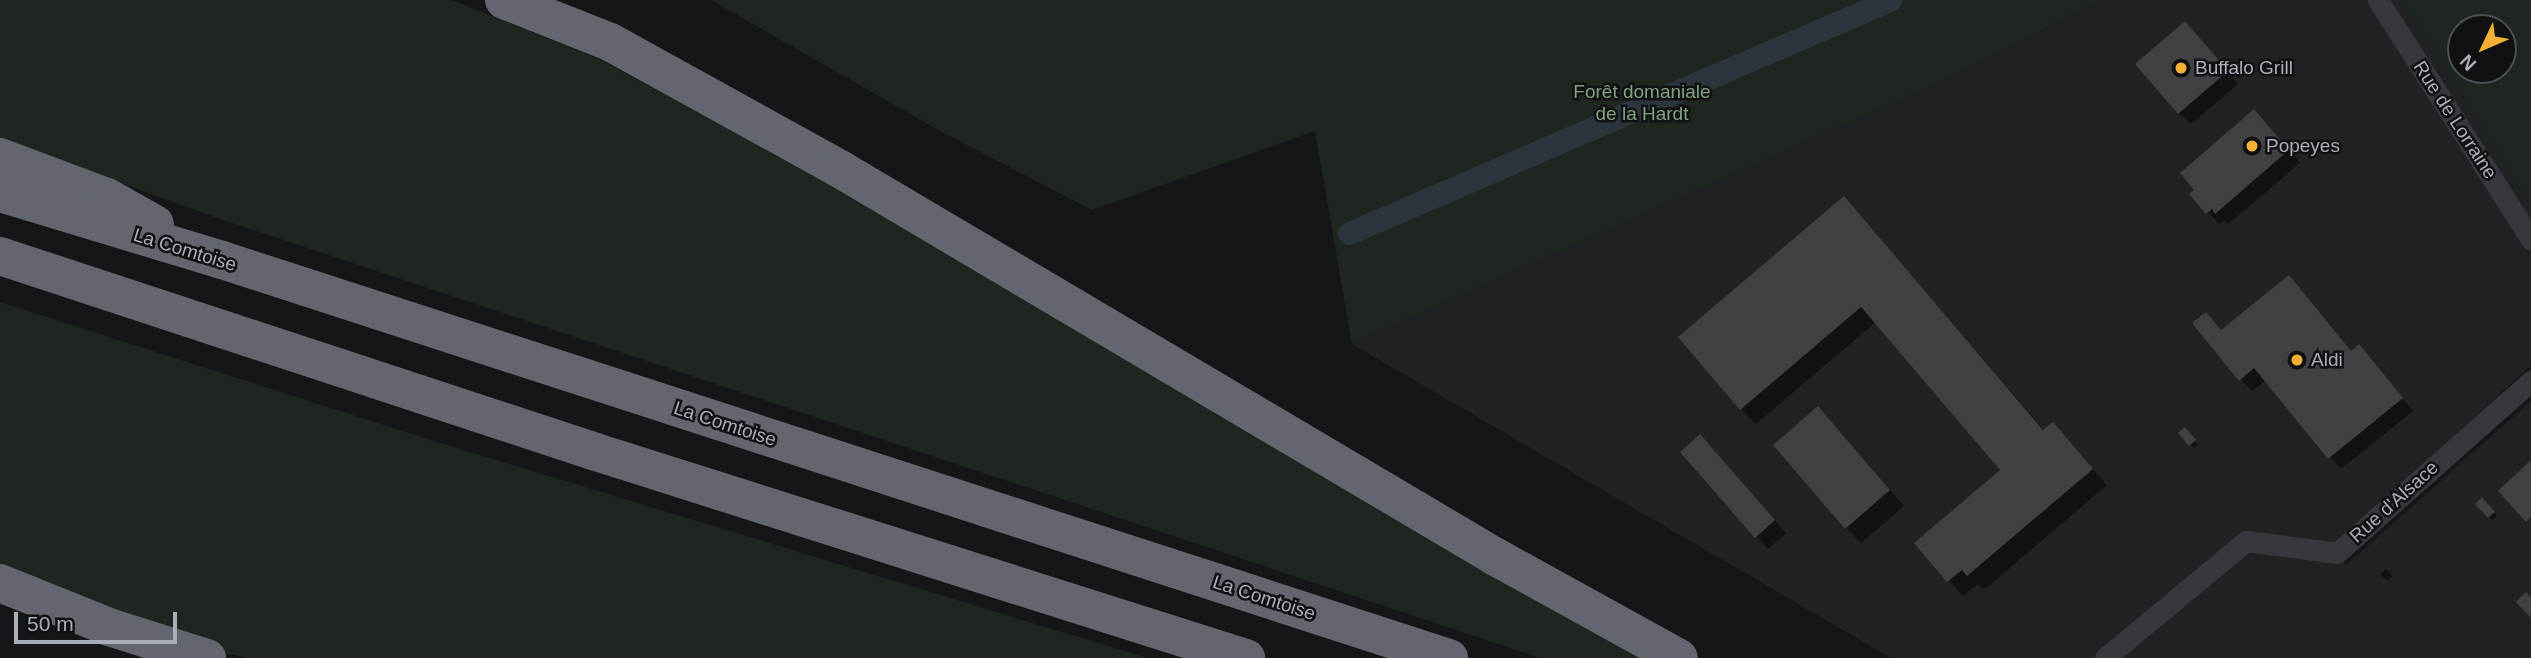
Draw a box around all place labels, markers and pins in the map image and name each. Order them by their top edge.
place label: Buffalo Grill [2195,57,2293,79]
marker: Buffalo Grill [2173,60,2189,76]
place label: Popeyes [2266,135,2340,157]
marker: Popeyes [2244,138,2260,154]
place label: Aldi [2311,349,2343,371]
marker: Aldi [2289,352,2305,368]

